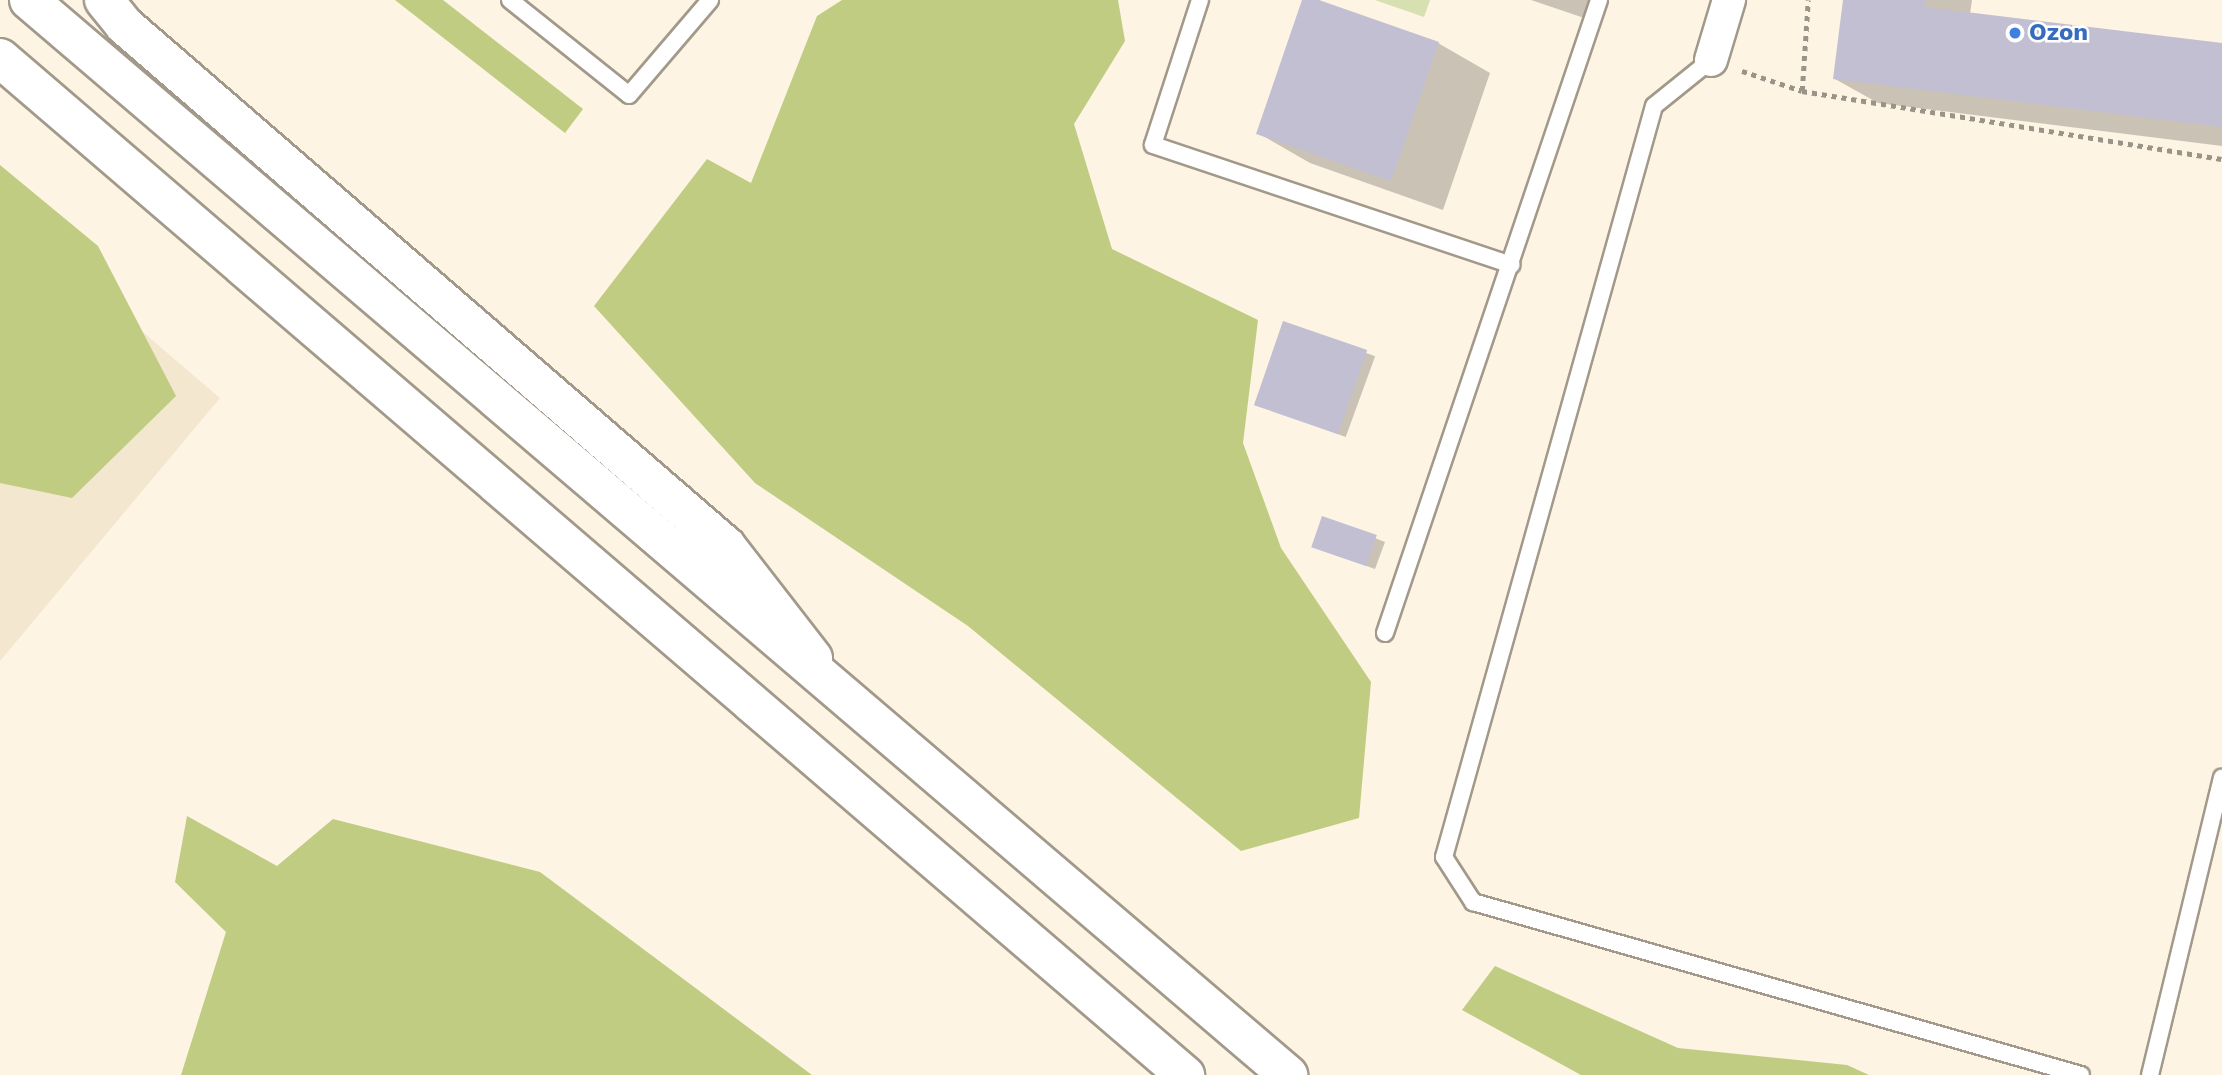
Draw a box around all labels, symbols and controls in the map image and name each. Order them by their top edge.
place label: Ozon [2029,19,2088,47]
marker: Ozon [2007,25,2023,41]

